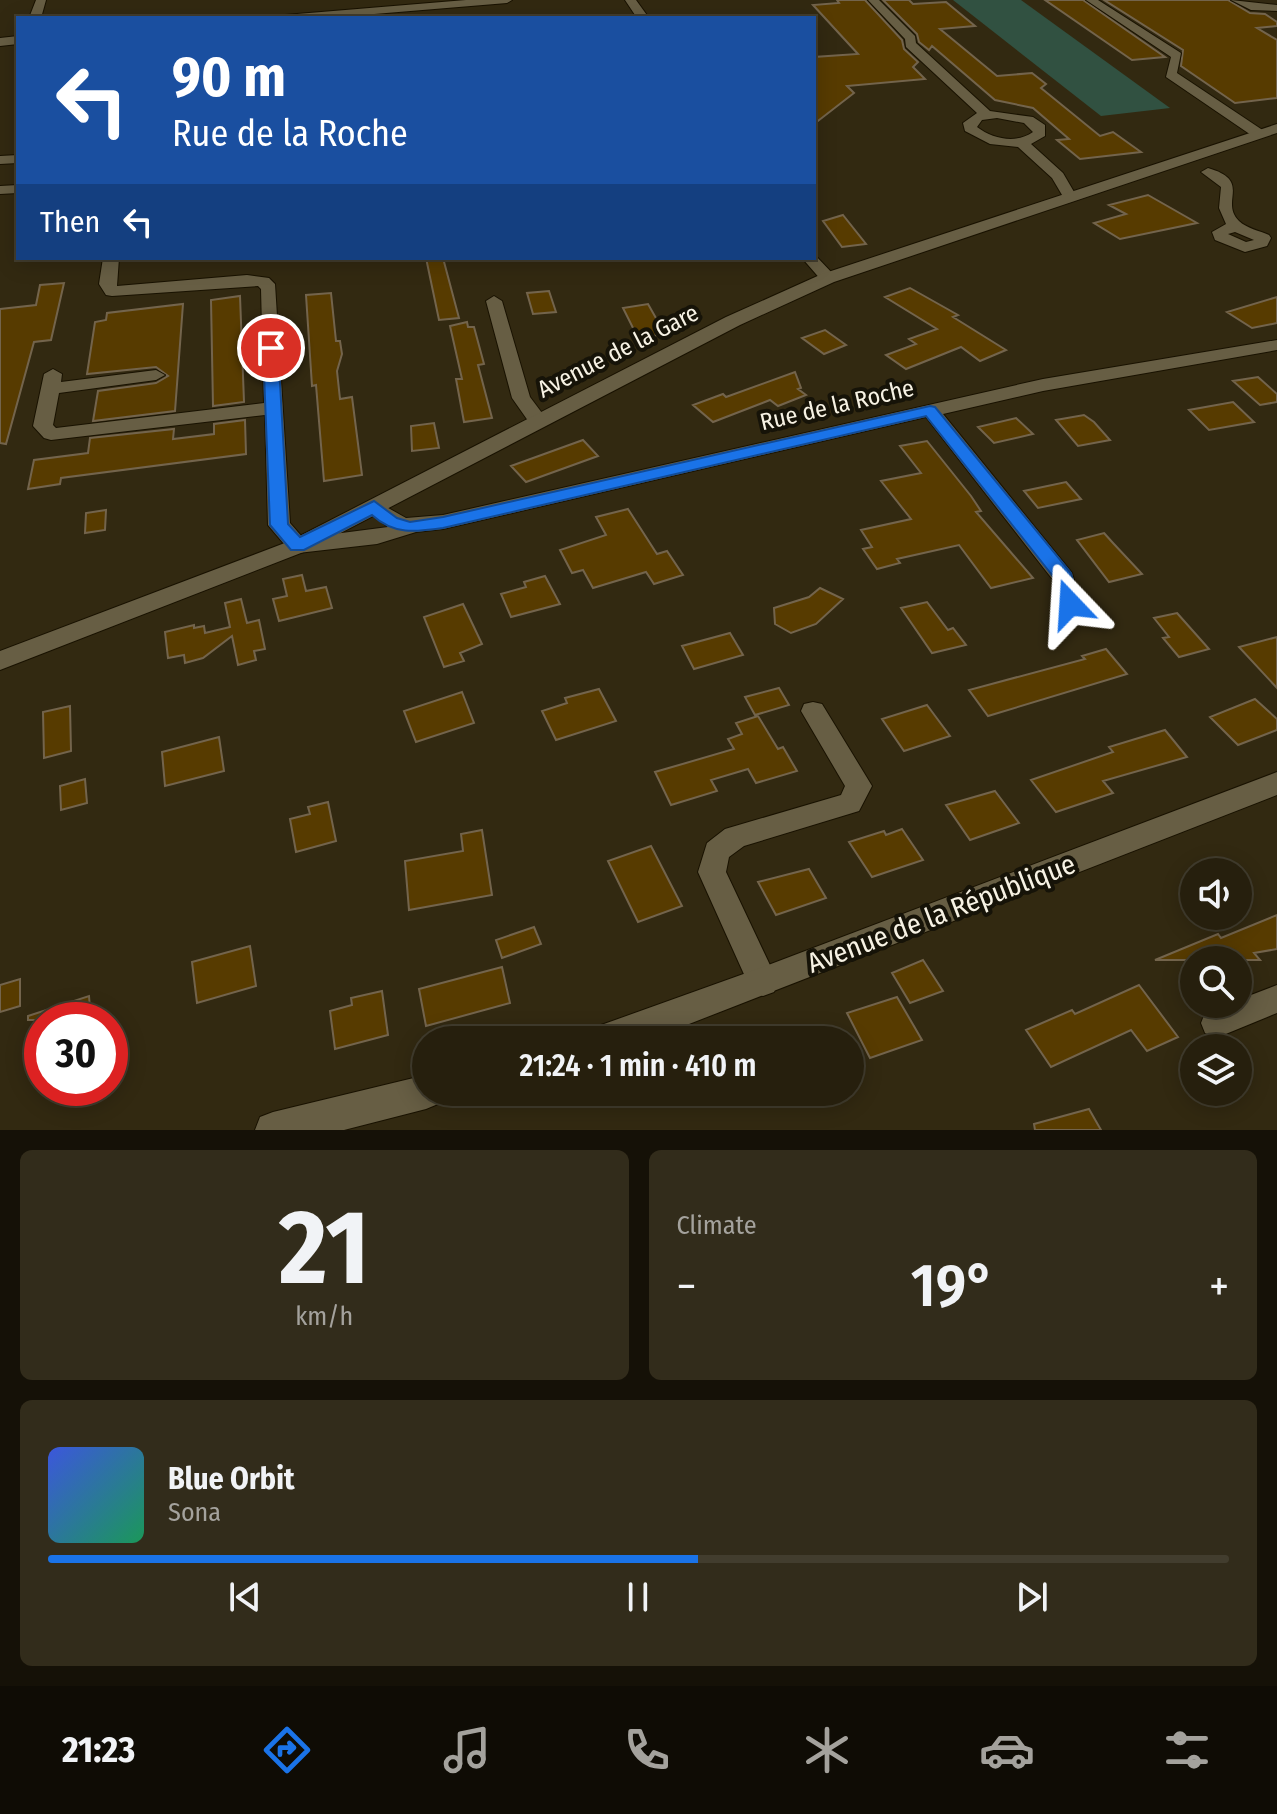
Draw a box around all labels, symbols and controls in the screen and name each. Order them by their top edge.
text: 90 m [172,44,286,111]
icon: left [40,48,144,152]
text: Rue de la Roche [172,112,408,156]
icon: left [116,200,160,244]
text: Then [40,204,100,240]
street label: Avenue de la Gare [533,298,703,404]
pin [237,314,305,382]
icon: arrive [249,326,293,370]
street label: Rue de la Roche [757,374,917,436]
position arrow [1028,562,1112,646]
street label: Avenue de la République [802,847,1080,980]
map controls [1180,858,1252,1106]
button: sound [1180,858,1252,930]
button: search [1180,946,1252,1018]
speed limit sign: 30 [24,1002,128,1106]
button: layers [1180,1034,1252,1106]
text: 21:24 · 1 min · 410 m [520,1048,756,1084]
text: 21 [279,1186,369,1311]
text: Climate [677,1210,757,1241]
text: 19° [911,1250,994,1322]
text: − [677,1260,696,1313]
text: + [1209,1260,1229,1313]
text: km/h [295,1301,353,1332]
text: Blue Orbit [168,1461,294,1497]
text: Sona [168,1497,221,1528]
icon: previous [223,1575,267,1619]
icon: pause [616,1575,660,1619]
icon: next [1010,1575,1054,1619]
icon: directions [259,1722,315,1778]
icon: music [439,1722,495,1778]
icon: phone [619,1722,675,1778]
icon: climate [799,1722,855,1778]
icon: car [979,1722,1035,1778]
icon: filters [1159,1722,1215,1778]
text: 21:23 [62,1728,135,1772]

